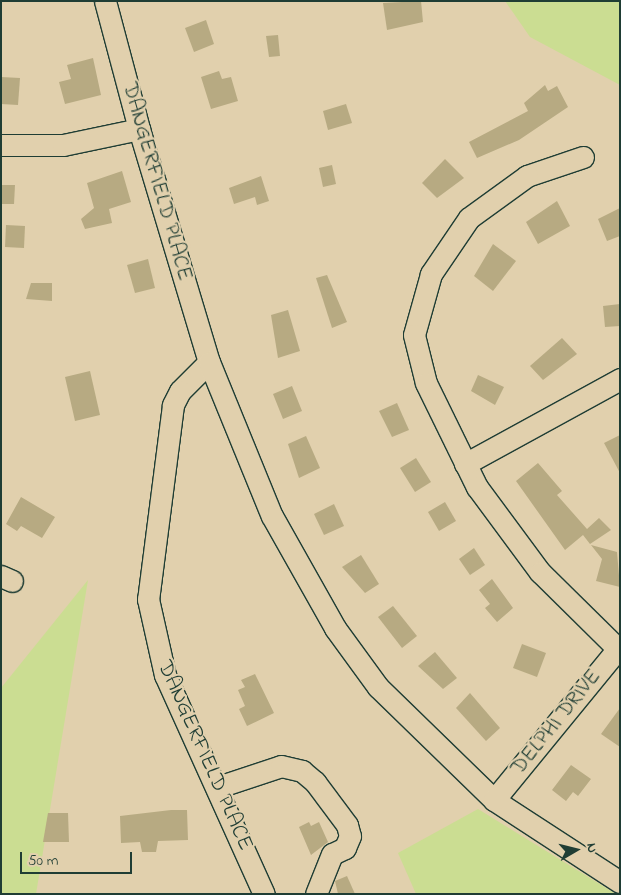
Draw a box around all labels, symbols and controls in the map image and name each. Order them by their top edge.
street label: DANGERFIELD PLACE [115,80,197,284]
street label: DANGERFIELD PLACE [150,657,258,855]
street label: DELPHI DRIVE [506,665,608,781]
north arrow [551,825,601,875]
scale bar [22,842,135,874]
text: N [580,842,602,854]
text: 50 m [28,850,58,872]

